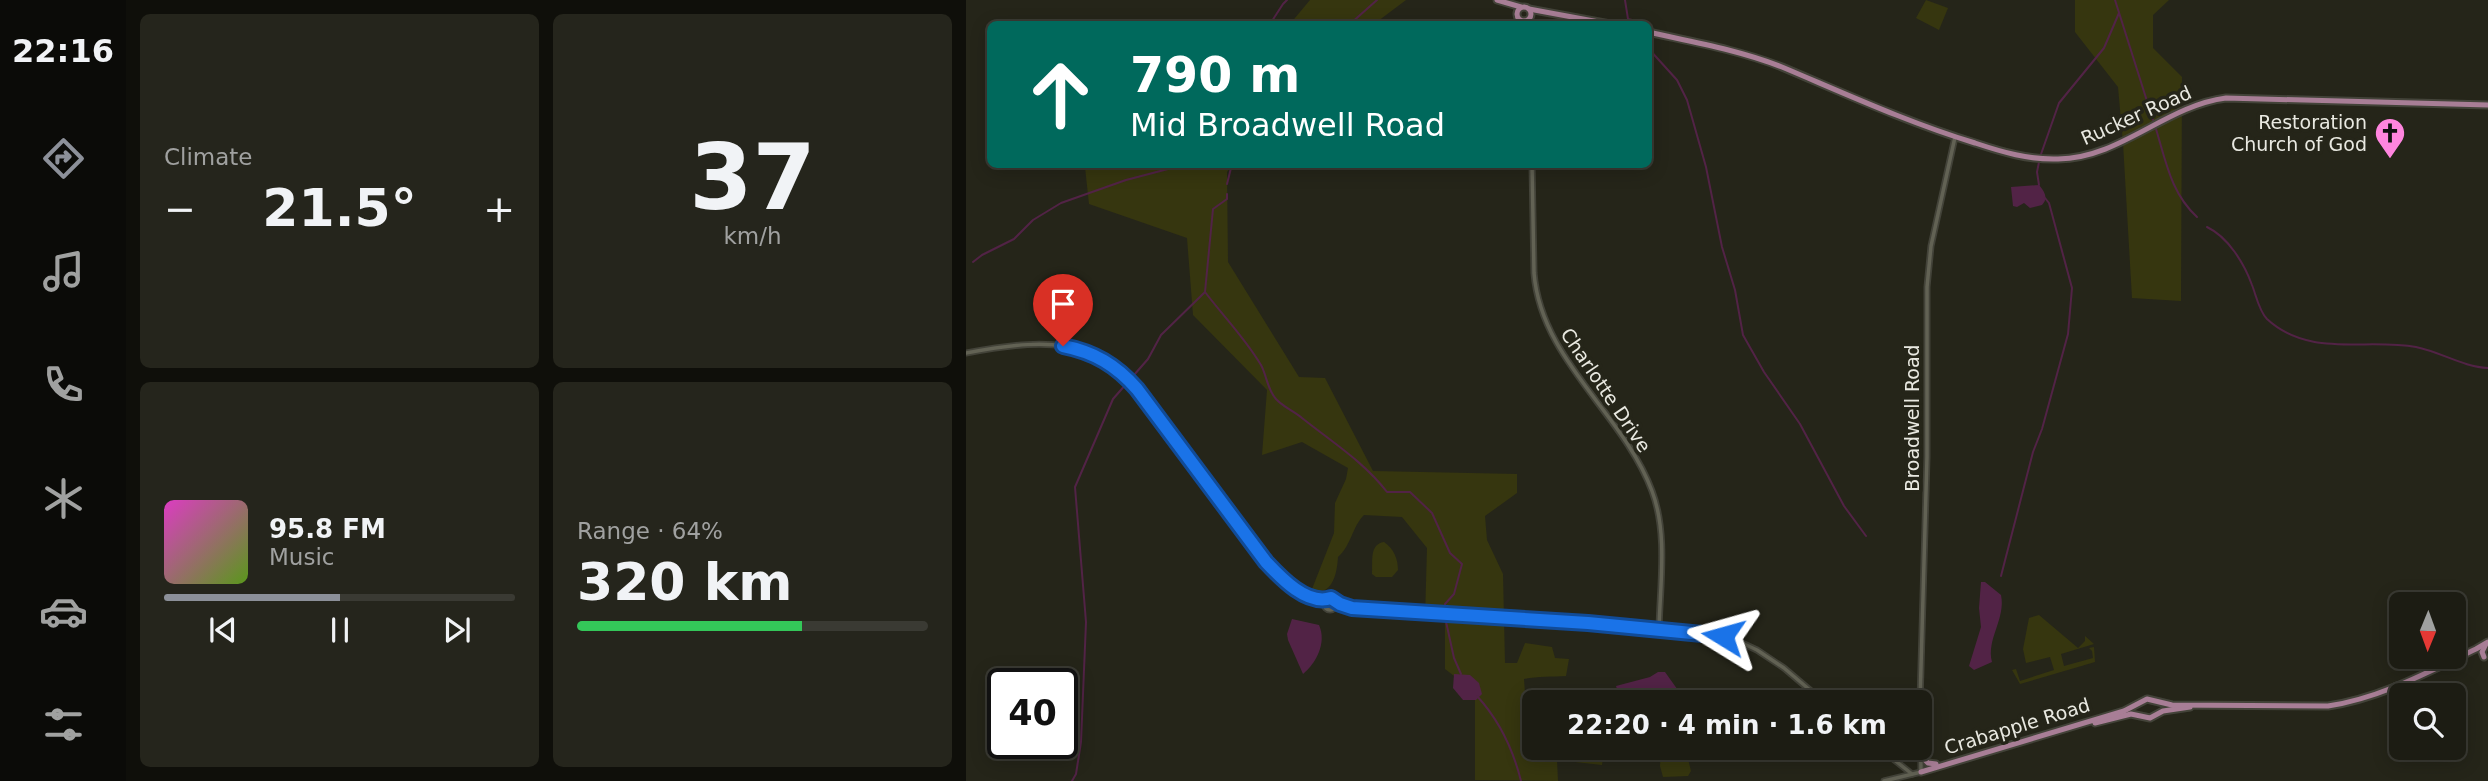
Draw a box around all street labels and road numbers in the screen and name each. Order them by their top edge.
street label: Rucker Road [2077,81,2195,149]
street label: Charlotte Drive [1556,324,1656,456]
street label: Broadwell Road [1901,344,1923,492]
street label: Crabapple Road [1941,693,2093,759]

